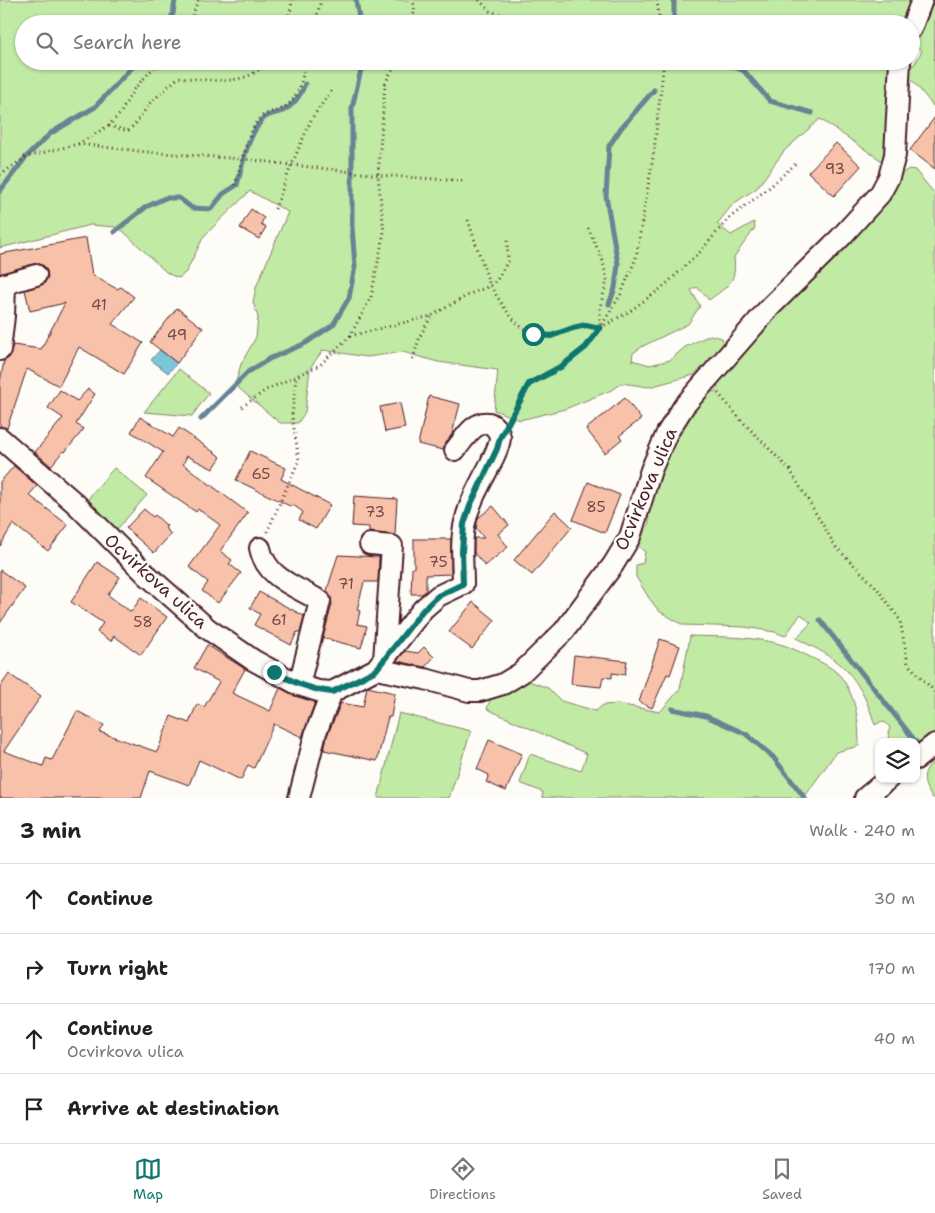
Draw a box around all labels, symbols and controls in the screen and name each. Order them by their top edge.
search box [15,15,920,70]
icon: search [33,29,61,57]
text: Search here [73,30,182,55]
house number: 93 [825,159,845,179]
house number: 41 [91,295,107,315]
route start [522,323,545,346]
house number: 49 [167,325,187,345]
street label: Ocvirkova ulica [609,424,683,554]
house number: 65 [251,464,271,484]
house number: 85 [586,497,606,517]
house number: 73 [365,502,385,522]
street label: Ocvirkova ulica [99,528,213,634]
house number: 75 [428,552,448,572]
house number: 71 [338,574,354,594]
house number: 61 [271,610,287,630]
house number: 58 [133,612,153,632]
route end [263,661,286,684]
map controls [875,738,920,783]
button: layers [875,738,920,783]
text: 3 min [20,817,81,845]
text: Walk · 240 m [809,820,915,841]
icon: ahead [20,885,48,913]
text: Continue [67,886,153,911]
text: 30 m [874,888,915,909]
icon: right [20,955,48,983]
text: Turn right [67,956,168,981]
text: 170 m [868,958,915,979]
text: Continue [67,1016,153,1041]
icon: ahead [20,1025,48,1053]
text: 40 m [873,1028,915,1049]
text: Ocvirkova ulica [67,1041,184,1062]
icon: arrive [20,1095,48,1123]
text: Arrive at destination [67,1096,279,1121]
tab: Map [133,1155,163,1203]
tab: Directions [429,1155,496,1203]
tab: Saved [762,1155,802,1203]

